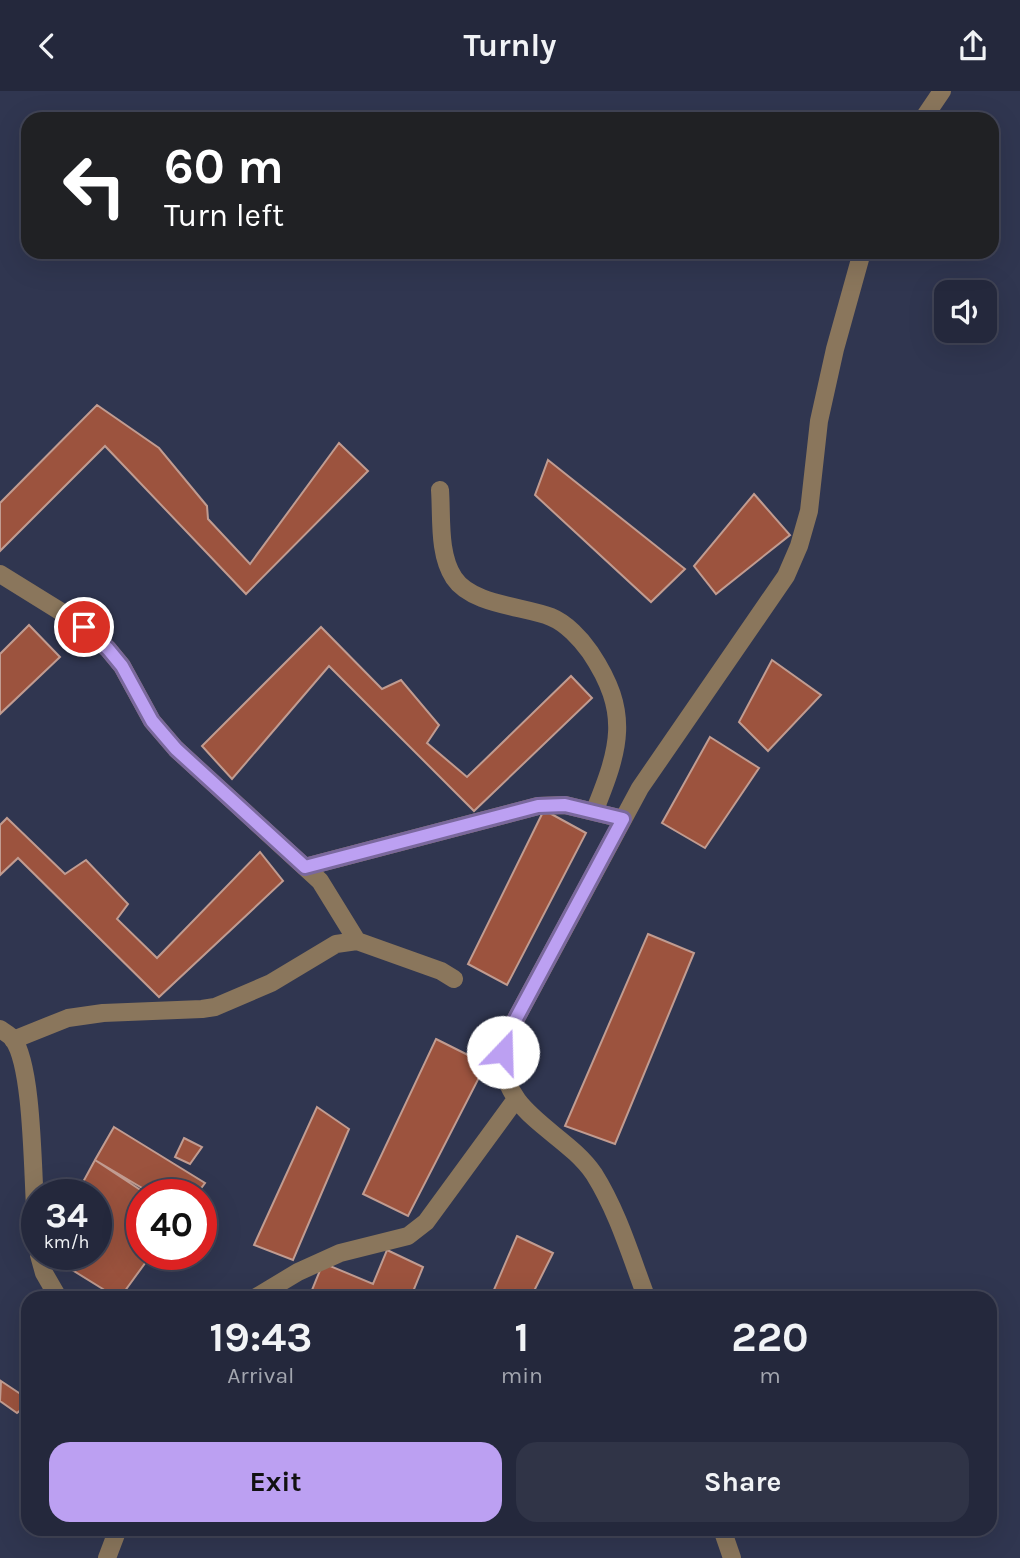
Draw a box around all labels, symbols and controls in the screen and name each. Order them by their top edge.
icon: back [28,27,66,65]
text: Turnly [464,27,556,64]
icon: share [954,27,992,65]
text: 60 m [164,138,284,195]
icon: left [49,140,140,231]
text: Turn left [164,197,284,234]
map controls [934,280,997,343]
button: sound [934,280,997,343]
pin [54,597,114,657]
icon: arrive [65,608,103,646]
position arrow [466,1015,540,1089]
speed limit sign: 40 [126,1179,217,1270]
text: 34 [45,1195,88,1236]
text: km/h [44,1231,89,1253]
text: 19:43 [209,1312,312,1362]
text: 1 [514,1312,529,1362]
text: 220 [731,1312,809,1362]
text: Arrival [227,1362,295,1389]
text: min [501,1362,543,1389]
text: m [759,1362,781,1389]
button: Exit [49,1442,502,1522]
button: Share [516,1442,969,1522]

